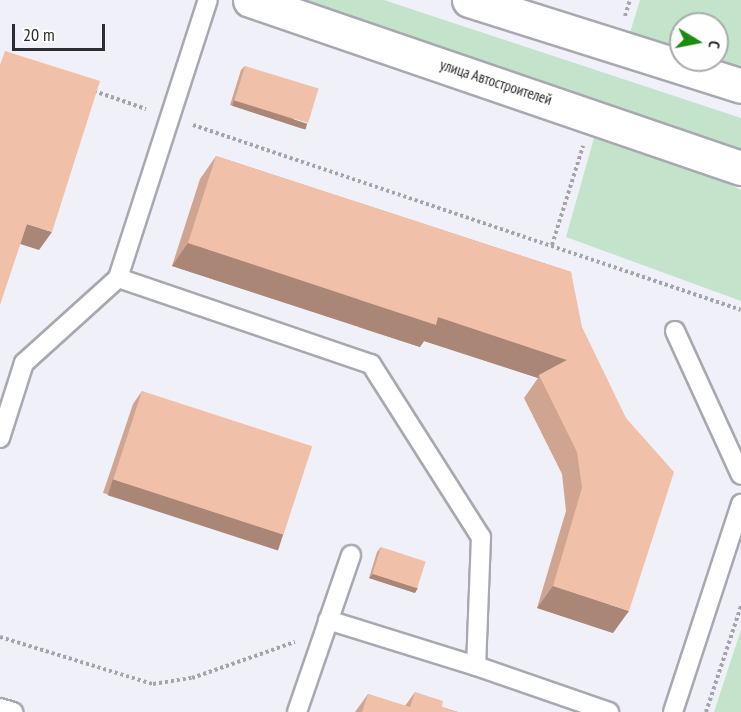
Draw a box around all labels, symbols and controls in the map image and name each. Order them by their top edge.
scale bar [15,12,108,50]
north arrow [669,12,729,72]
text: 20 m [23,23,55,46]
text: С [704,39,725,50]
street label: улица Автостроителей [437,55,555,109]

